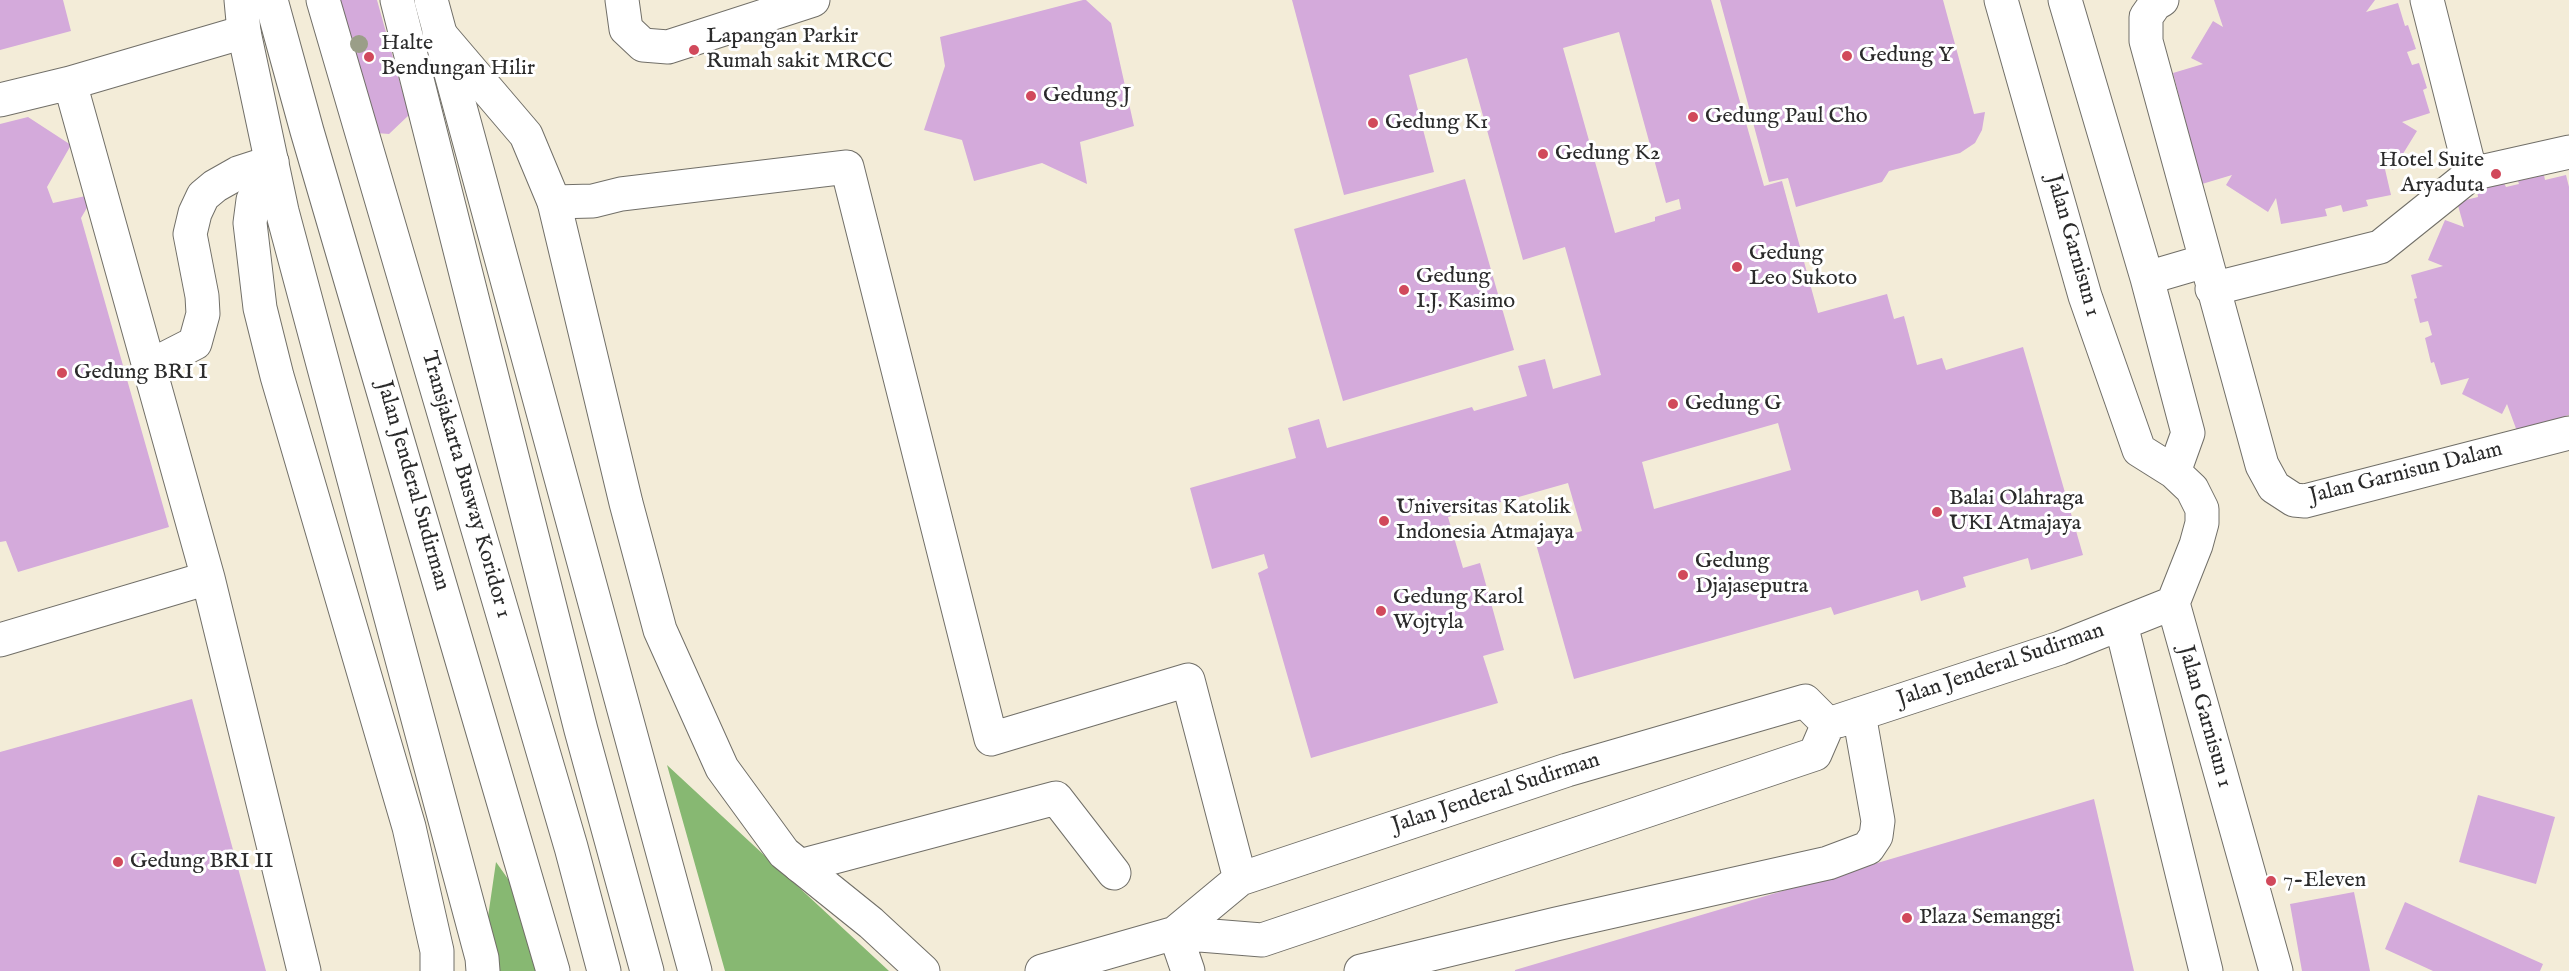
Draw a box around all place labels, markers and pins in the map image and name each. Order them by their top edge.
place label: Lapangan Parkir Rumah sakit MRCC [706,24,893,76]
place label: Halte Bendungan Hilir [381,31,535,82]
marker: Lapangan Parkir Rumah sakit MRCC [687,43,701,57]
place label: Gedung Y [1859,43,1953,69]
marker: Gedung Y [1840,49,1854,63]
marker: Halte Bendungan Hilir [362,50,376,64]
place label: Gedung J [1043,83,1131,109]
marker: Gedung J [1024,89,1038,103]
place label: Gedung Paul Cho [1705,104,1868,130]
place label: Gedung K1 [1385,110,1488,136]
marker: Gedung Paul Cho [1686,110,1700,124]
marker: Gedung K1 [1366,116,1380,130]
place label: Gedung K2 [1555,141,1660,167]
marker: Gedung K2 [1536,147,1550,161]
place label: Hotel Suite Aryaduta [2379,148,2484,200]
marker: Hotel Suite Aryaduta [2489,167,2503,181]
place label: Gedung Leo Sukoto [1749,241,1857,292]
marker: Gedung Leo Sukoto [1730,260,1744,274]
place label: Gedung I.J. Kasimo [1416,264,1515,316]
marker: Gedung I.J. Kasimo [1397,283,1411,297]
place label: Gedung BRI I [74,360,208,386]
marker: Gedung BRI I [55,366,69,380]
place label: Gedung G [1685,391,1782,417]
marker: Gedung G [1666,397,1680,411]
place label: Balai Olahraga UKI Atmajaya [1949,486,2084,538]
place label: Universitas Katolik Indonesia Atmajaya [1396,495,1574,546]
marker: Balai Olahraga UKI Atmajaya [1930,505,1944,519]
marker: Universitas Katolik Indonesia Atmajaya [1377,514,1391,528]
place label: Gedung Djajaseputra [1695,549,1808,600]
marker: Gedung Djajaseputra [1676,568,1690,582]
place label: Gedung Karol Wojtyla [1393,585,1523,636]
marker: Gedung Karol Wojtyla [1374,604,1388,618]
place label: Gedung BRI II [130,849,273,875]
marker: Gedung BRI II [111,855,125,869]
place label: 7-Eleven [2283,868,2366,894]
marker: 7-Eleven [2264,874,2278,888]
place label: Plaza Semanggi [1919,905,2061,931]
marker: Plaza Semanggi [1900,911,1914,925]

